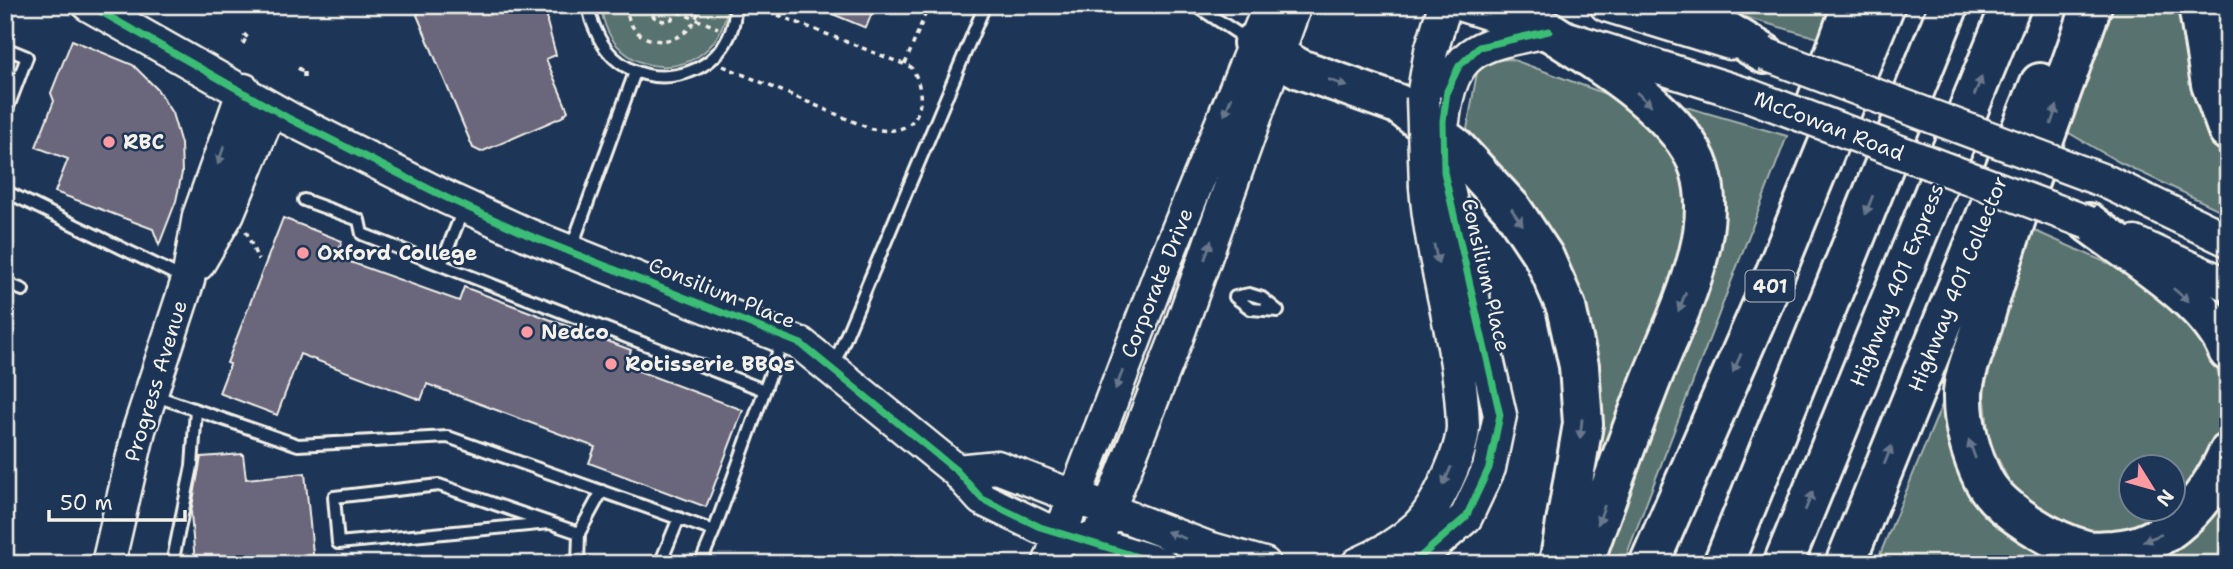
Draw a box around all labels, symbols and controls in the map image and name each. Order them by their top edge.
one-way arrow [1973,75,1984,96]
one-way arrow [1328,78,1349,89]
street label: McCowan Road [1750,84,1908,168]
one-way arrow [1635,91,1652,107]
one-way arrow [1222,96,1233,117]
one-way arrow [2049,105,2060,126]
place label: RBC [123,128,164,156]
marker: RBC [101,134,117,150]
one-way arrow [215,144,226,165]
street label: Highway 401 Collector [1902,172,2014,396]
street label: Highway 401 Express [1843,179,1951,391]
one-way arrow [1863,194,1874,215]
street label: Consilium Place [1455,196,1517,354]
street label: Corporate Drive [1114,204,1200,362]
one-way arrow [1509,208,1523,226]
place label: Oxford College [317,239,477,267]
one-way arrow [1203,239,1214,260]
one-way arrow [1431,243,1442,265]
marker: Oxford College [295,245,311,261]
street label: Consilium Place [644,251,800,335]
road number: 401 [1746,270,1795,302]
one-way arrow [2172,287,2190,302]
one-way arrow [1677,292,1688,313]
street label: Progress Avenue [118,297,194,465]
place label: Nedco [541,318,609,346]
marker: Nedco [519,324,535,340]
place label: Rotisserie BBQs [625,350,795,378]
one-way arrow [1731,352,1742,373]
marker: Rotisserie BBQs [603,356,619,372]
one-way arrow [1113,370,1124,391]
one-way arrow [1575,418,1586,440]
one-way arrow [1966,439,1977,460]
one-way arrow [1883,444,1894,465]
north arrow [2118,454,2188,524]
one-way arrow [1441,466,1452,487]
scale bar [49,478,186,522]
text: N [2151,484,2180,511]
text: 50 m [60,489,113,517]
one-way arrow [1803,490,1814,511]
one-way arrow [1595,504,1606,525]
one-way arrow [1166,530,1187,541]
one-way arrow [2141,533,2162,544]

